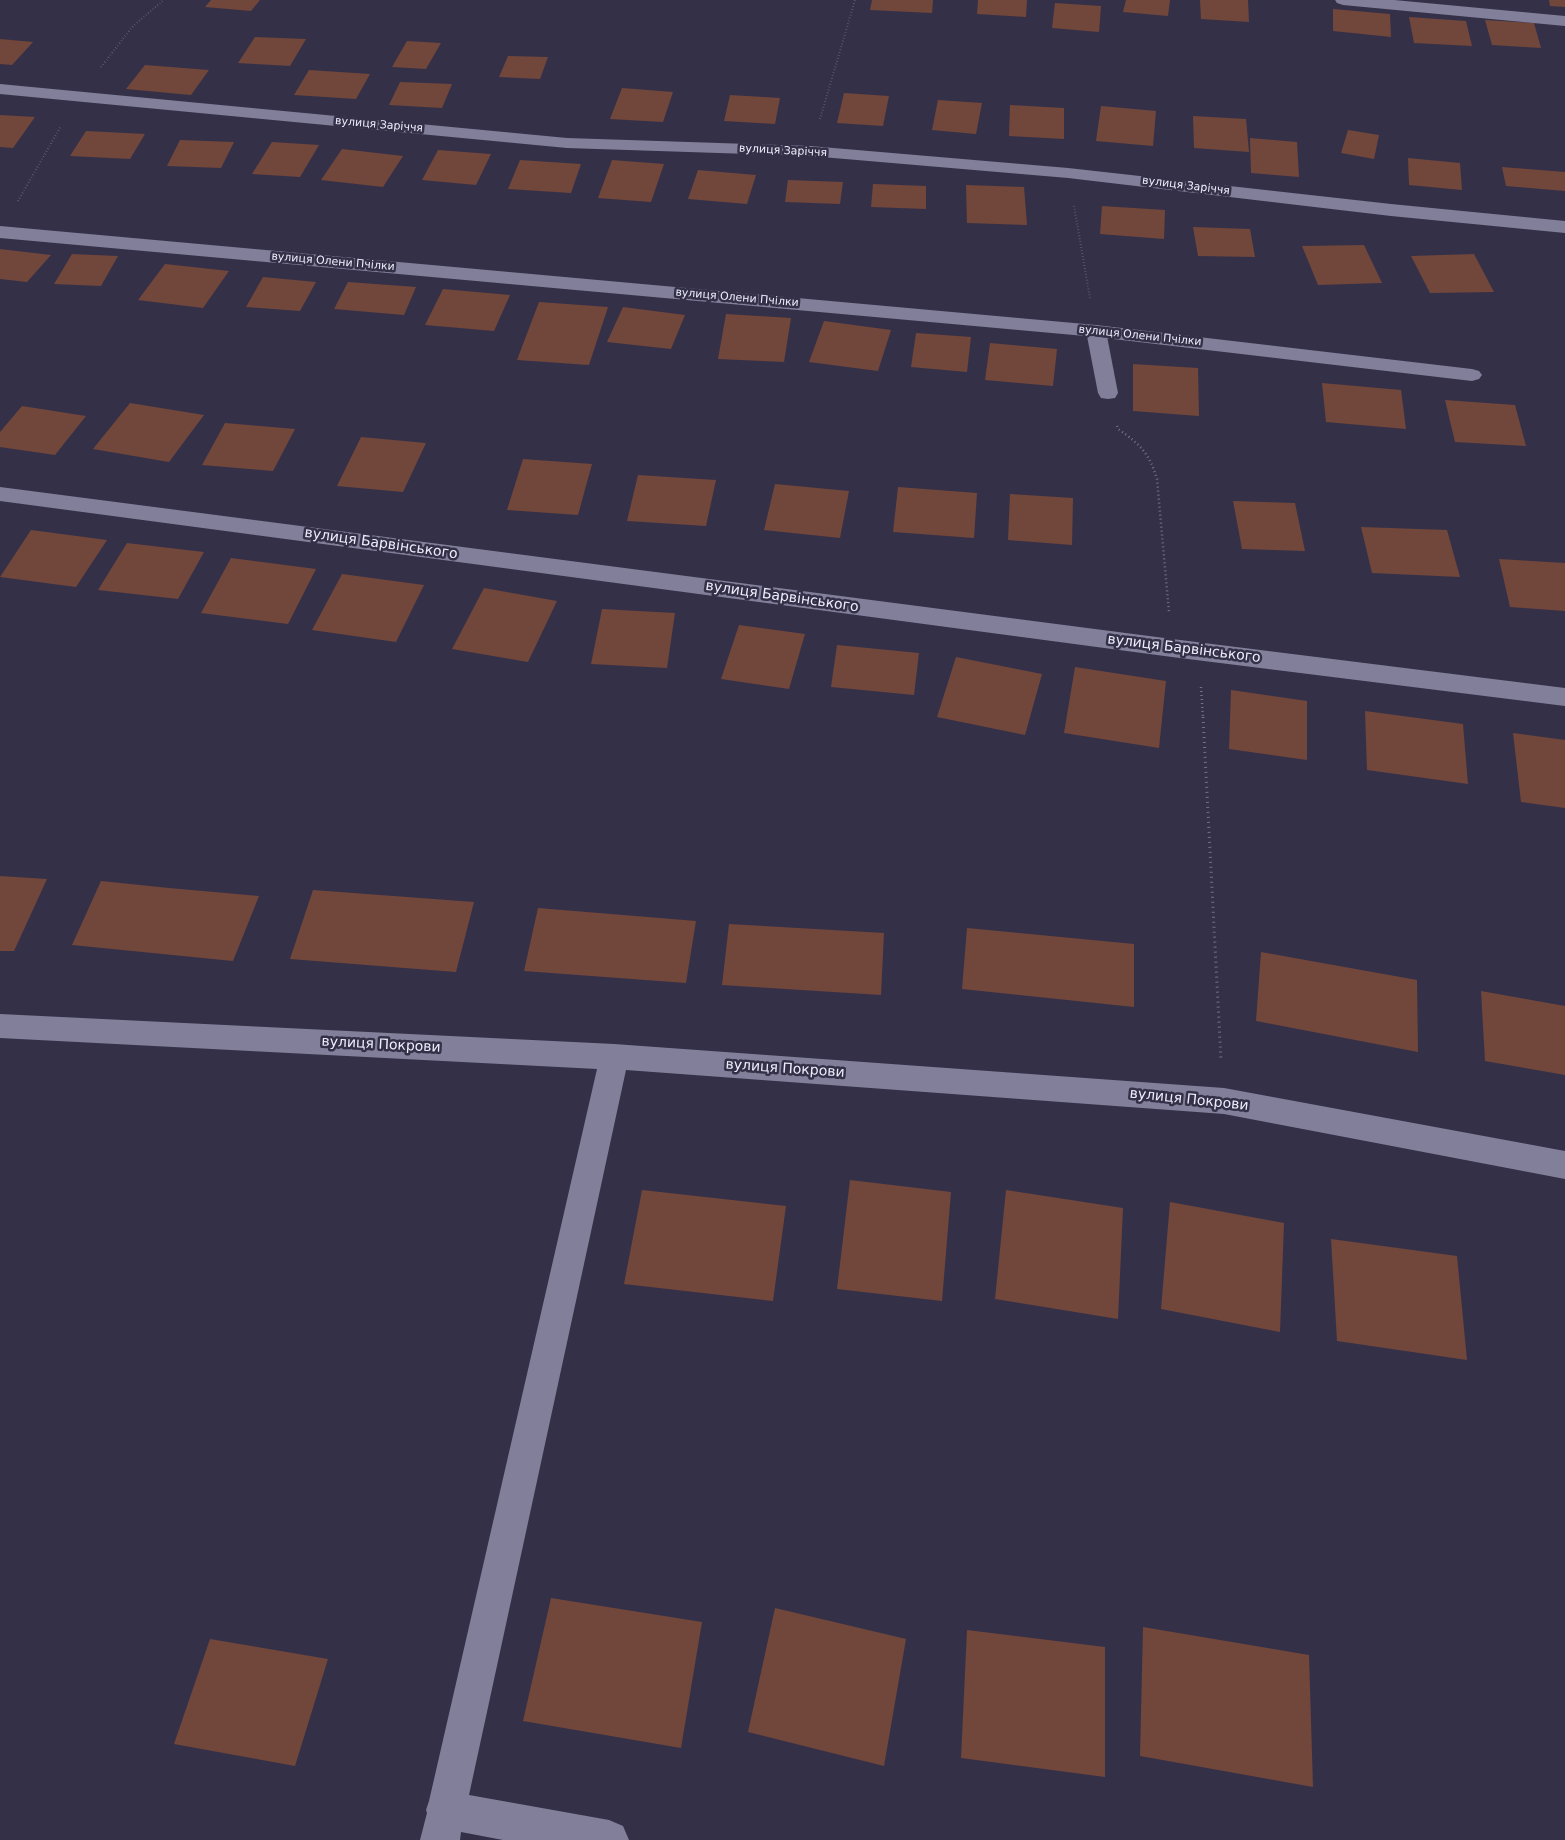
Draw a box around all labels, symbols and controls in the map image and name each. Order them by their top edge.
street label: вулиця Заріччя [334,115,424,135]
street label: вулиця Заріччя [739,142,827,160]
street label: вулиця Заріччя [1141,174,1231,198]
street label: вулиця Олени Пчілки [271,250,395,274]
street label: вулиця Олени Пчілки [675,286,799,310]
street label: вулиця Олени Пчілки [1078,323,1202,349]
street label: вулиця Барвінського [303,525,459,563]
street label: вулиця Барвінського [704,578,860,616]
street label: вулиця Барвінського [1106,631,1262,667]
street label: вулиця Покрови [321,1033,441,1057]
street label: вулиця Покрови [725,1056,845,1082]
street label: вулиця Покрови [1129,1085,1249,1115]

